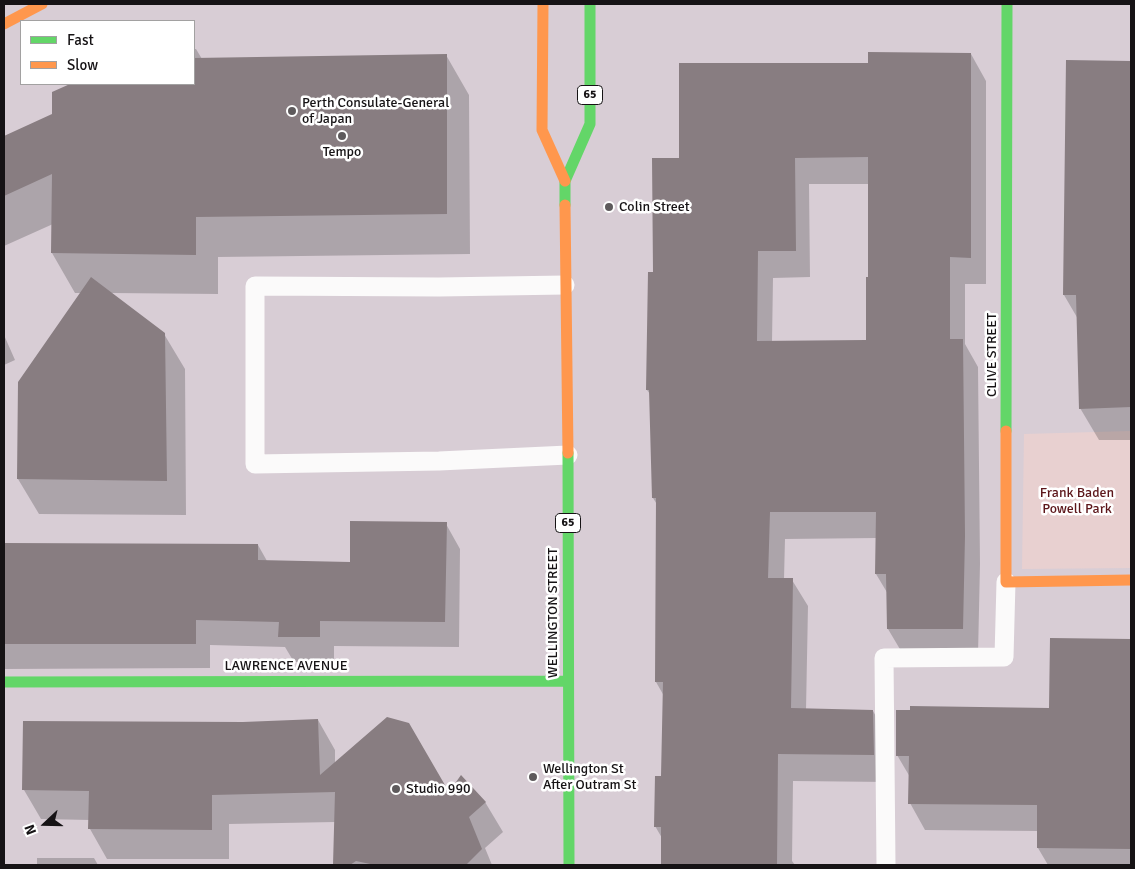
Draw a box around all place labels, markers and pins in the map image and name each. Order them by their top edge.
place label: Perth Consulate-General of Japan [302,95,449,128]
marker: Perth Consulate-General of Japan [286,105,298,117]
marker: Tempo [336,130,348,142]
place label: Tempo [323,144,361,160]
place label: Colin Street [619,199,690,215]
marker: Colin Street [603,201,615,213]
place label: Wellington St After Outram St [543,761,636,794]
marker: Wellington St After Outram St [527,771,539,783]
place label: Studio 990 [406,781,471,797]
marker: Studio 990 [390,783,402,795]

